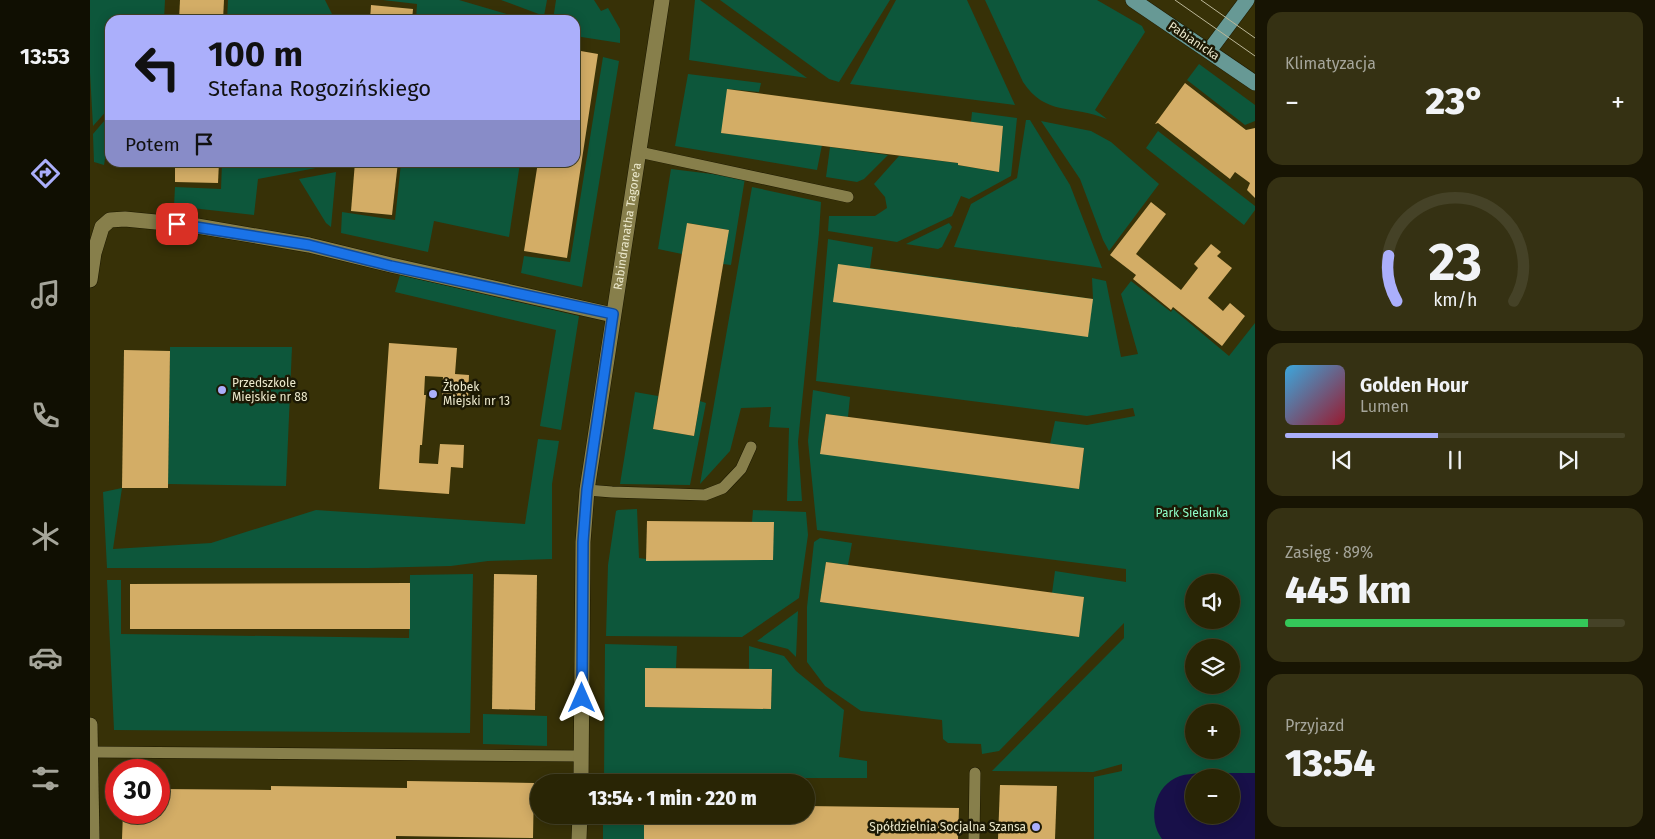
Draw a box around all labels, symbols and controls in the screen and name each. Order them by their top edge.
street label: Pabianicka [1166,19,1222,63]
text: 100 m [208,33,303,75]
icon: left [125,35,190,100]
text: 13:53 [20,43,70,70]
text: Klimatyzacja [1285,54,1376,73]
text: Stefana Rogozińskiego [208,75,431,102]
text: 23° [1425,78,1485,124]
text: − [1285,86,1299,119]
text: + [1611,86,1625,119]
icon: arrive [190,130,218,158]
text: Potem [125,133,180,156]
icon: directions [28,156,63,191]
street label: Rabindranatha Tagore'a [611,162,644,291]
pin [156,203,198,245]
icon: arrive [163,210,191,238]
text: 23 [1428,231,1482,294]
icon: music [28,277,63,312]
text: km/h [1433,289,1477,311]
text: Golden Hour [1360,374,1469,397]
place label: Przedszkole Miejskie nr 88 [232,376,308,404]
place label: Żłobek Miejski nr 13 [443,379,510,408]
marker: Przedszkole Miejskie nr 88 [216,384,228,396]
marker: Żłobek Miejski nr 13 [427,388,439,400]
text: Lumen [1360,397,1409,416]
icon: phone [28,398,63,433]
icon: previous [1328,446,1356,474]
icon: pause [1441,446,1469,474]
icon: next [1554,446,1582,474]
park label: Park Sielanka [1156,506,1228,520]
icon: climate [28,519,63,554]
text: Zasięg · 89% [1285,543,1373,562]
text: 445 km [1285,567,1411,613]
map controls [1185,574,1240,824]
button: sound [1185,574,1240,629]
button: layers [1185,639,1240,694]
icon: car [28,640,63,675]
position arrow [555,671,607,723]
button: + [1185,704,1240,759]
text: Przyjazd [1285,716,1345,735]
text: 13:54 [1285,740,1375,786]
speed limit sign: 30 [105,759,170,824]
icon: filters [28,761,63,796]
button: − [1185,769,1240,824]
text: 13:54 · 1 min · 220 m [588,787,757,810]
place label: Spółdzielnia Socjalna Szansa [869,820,1026,834]
marker: Spółdzielnia Socjalna Szansa [1030,821,1042,833]

